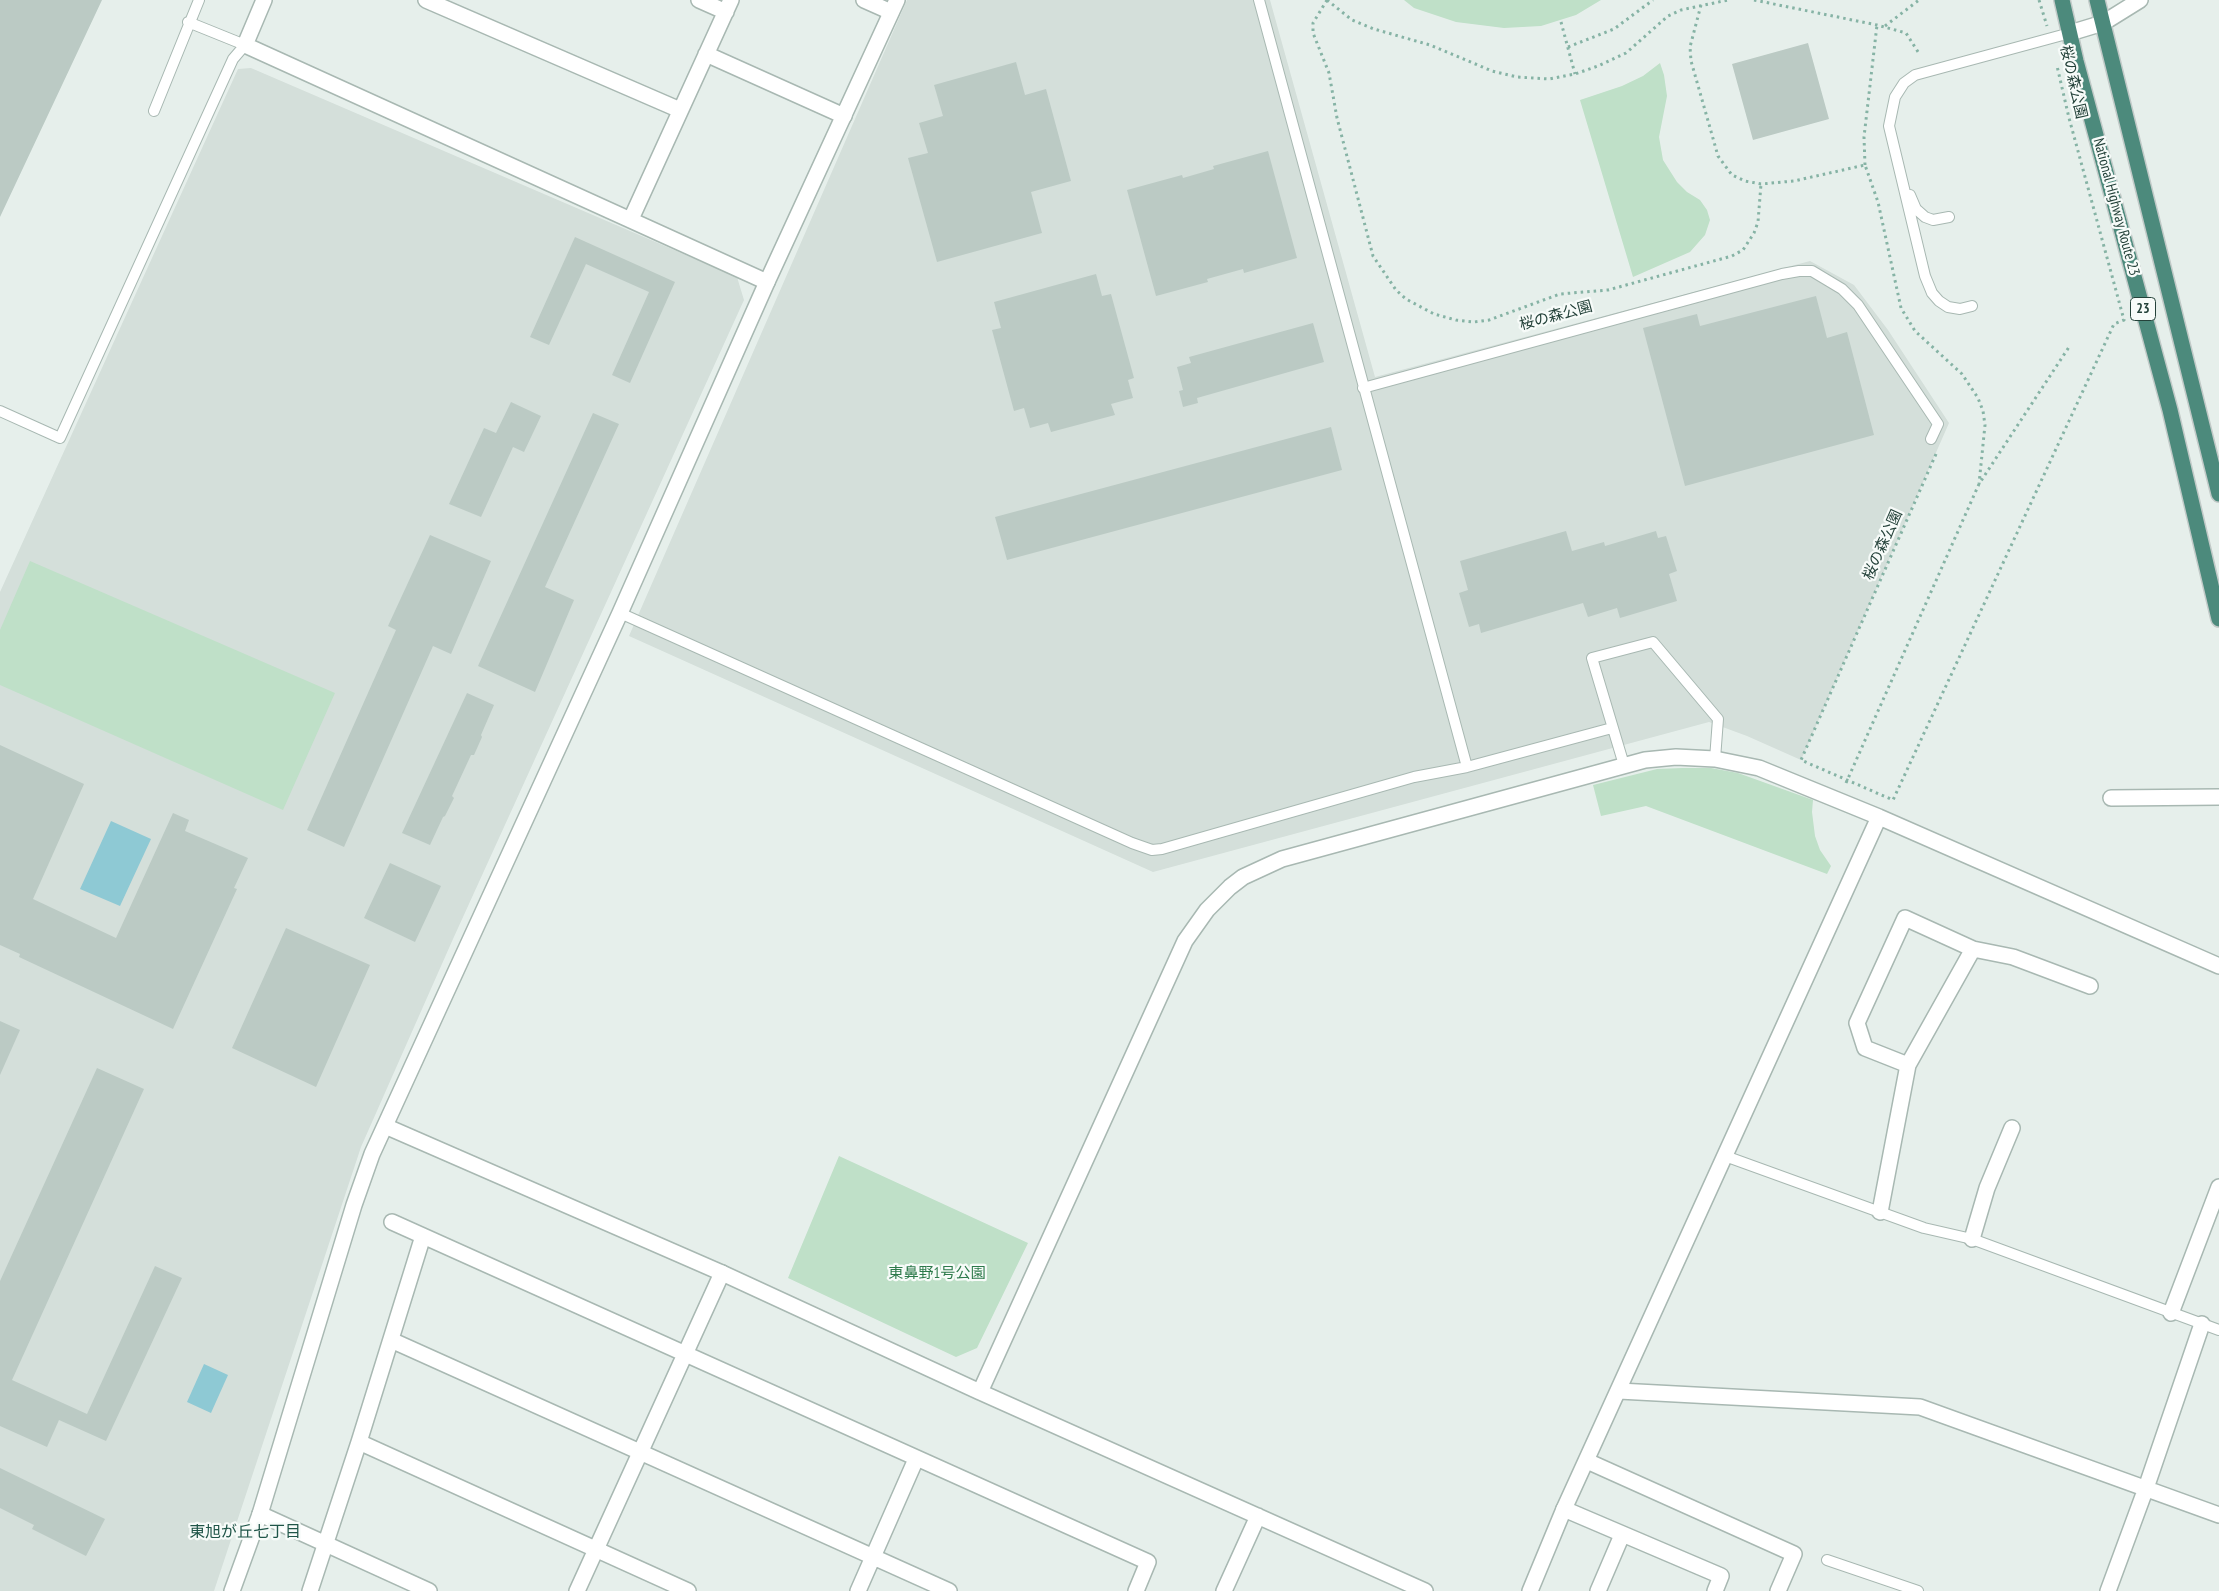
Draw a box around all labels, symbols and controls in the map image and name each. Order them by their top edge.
street label: 桜の森公園 [2056,43,2090,121]
street label: National Highway Route 23 [2089,136,2143,278]
street label: 桜の森公園 [1517,298,1595,334]
road number: 23 [2130,298,2156,320]
street label: 桜の森公園 [1860,507,1906,583]
park label: 東鼻野1号公園 [889,1265,985,1283]
district label: 東旭が丘七丁目 [189,1522,301,1542]

